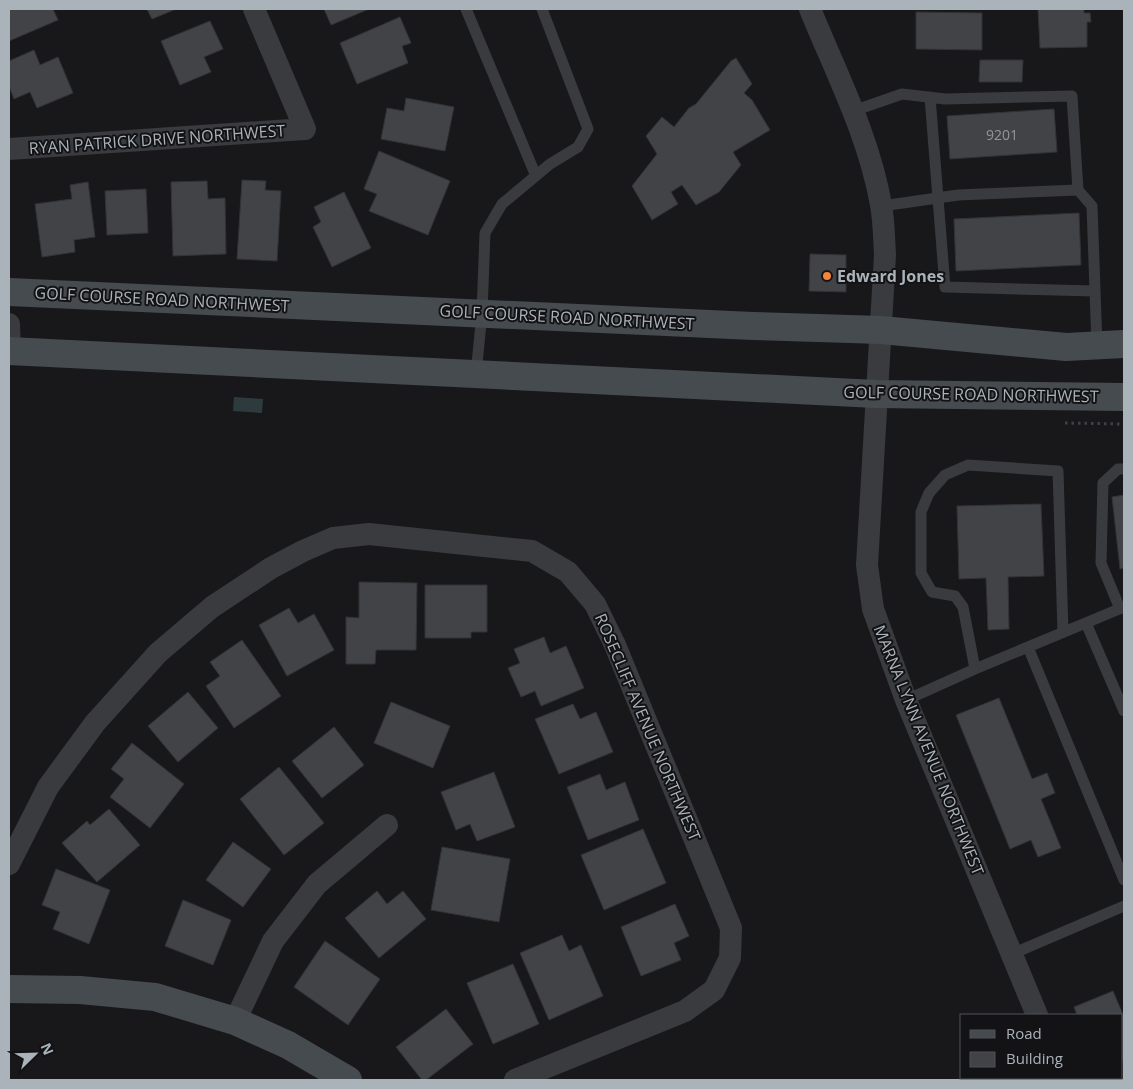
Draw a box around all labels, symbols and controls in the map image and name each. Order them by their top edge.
street label: RYAN PATRICK DRIVE NORTHWEST [28,119,286,159]
house number: 9201 [986,125,1018,144]
place label: Edward Jones [837,265,944,287]
marker: Edward Jones [821,270,833,282]
street label: GOLF COURSE ROAD NORTHWEST [34,281,290,317]
street label: GOLF COURSE ROAD NORTHWEST [439,299,695,335]
street label: GOLF COURSE ROAD NORTHWEST [843,381,1099,407]
street label: ROSECLIFF AVENUE NORTHWEST [590,610,706,844]
street label: MARNA LYNN AVENUE NORTHWEST [869,622,989,878]
legend [960,1014,1123,1079]
text: Road [1006,1023,1042,1043]
north arrow [10,1029,60,1079]
text: N [36,1040,58,1058]
text: Building [1006,1048,1063,1068]

